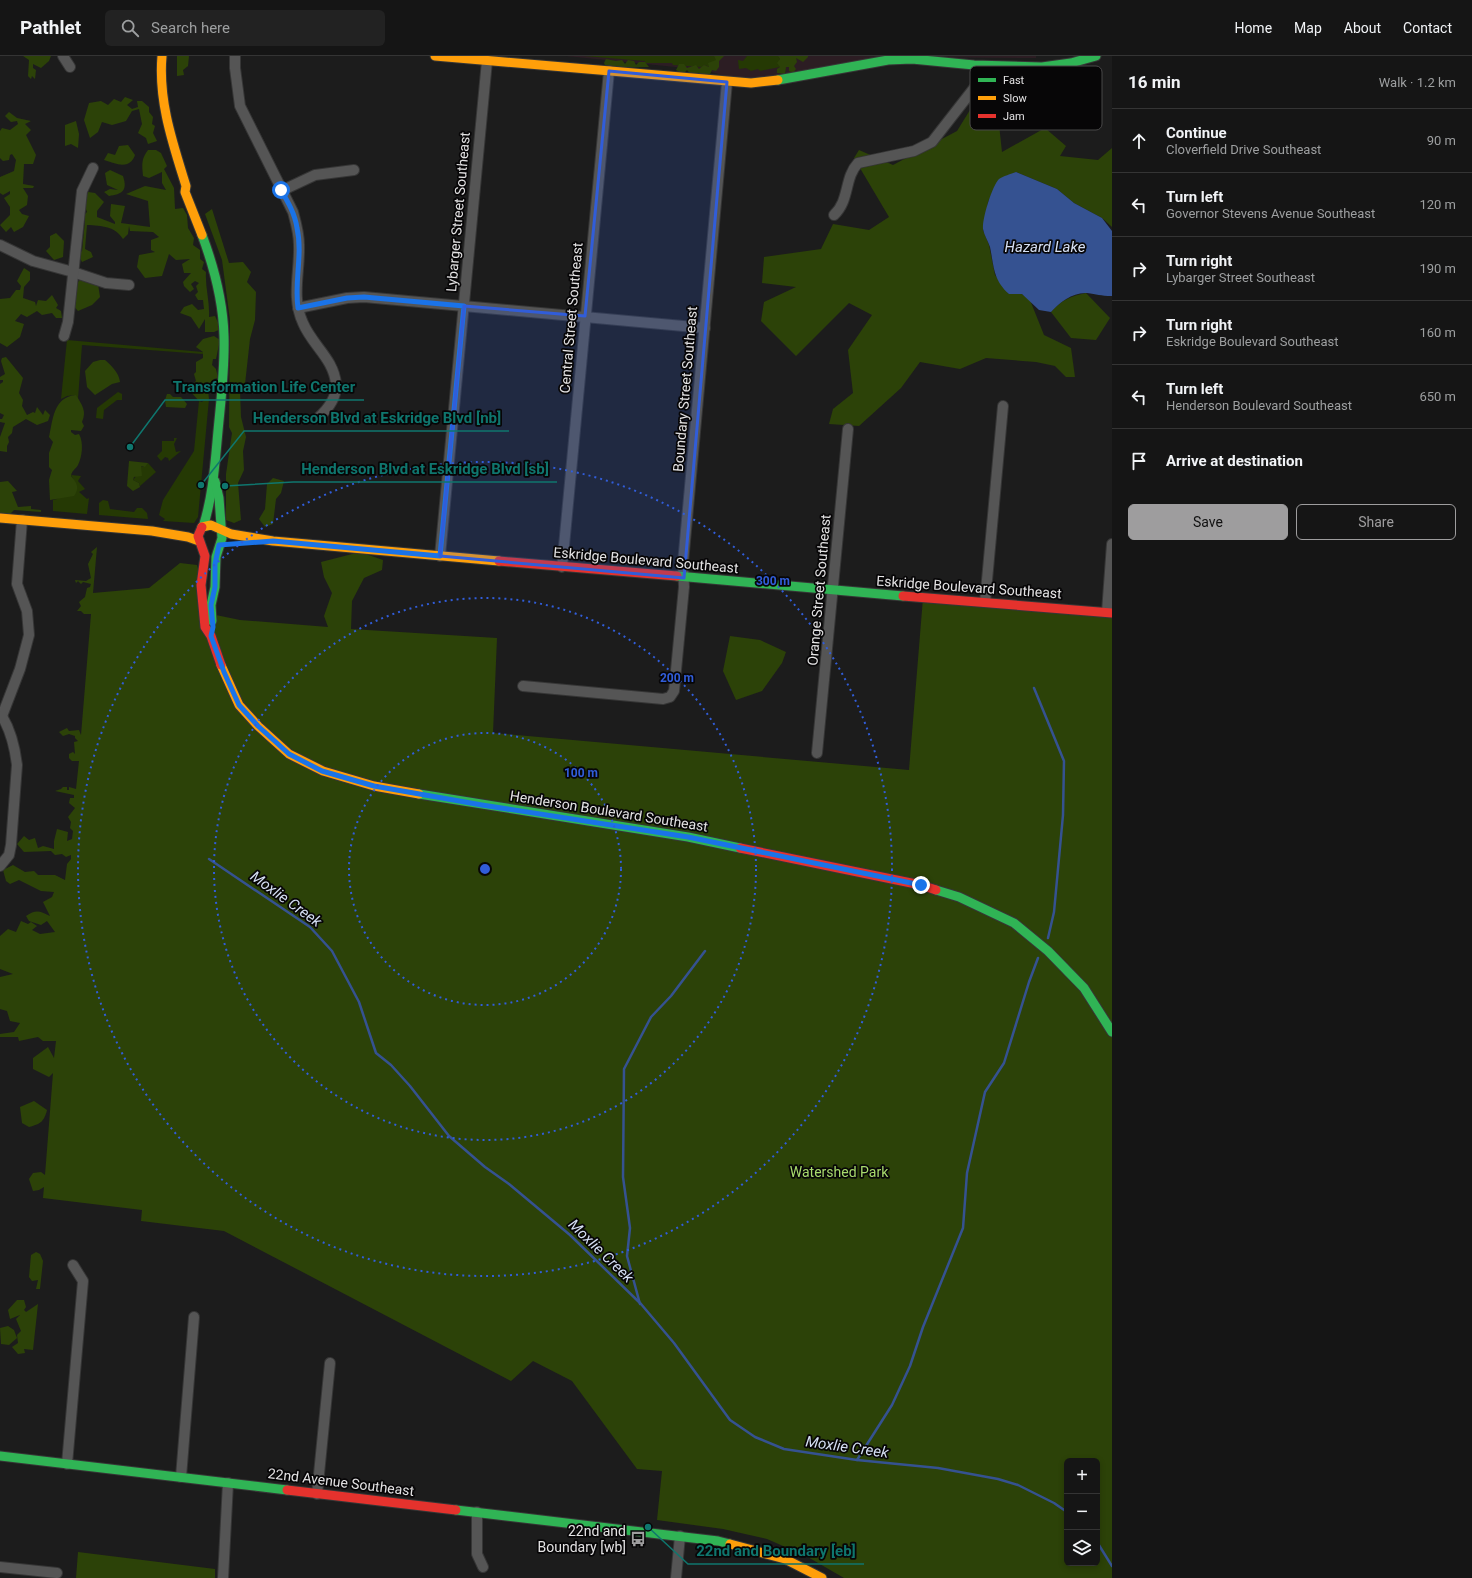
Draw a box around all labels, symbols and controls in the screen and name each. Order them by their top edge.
search box [105,10,385,46]
text: Pathlet [20,16,81,39]
icon: search [119,17,141,39]
text: Search here [151,19,230,37]
text: Home [1234,20,1272,36]
text: Map [1294,20,1322,36]
text: About [1344,20,1381,36]
text: Contact [1403,20,1452,36]
legend [970,66,1102,130]
text: 16 min [1128,72,1181,92]
text: Fast [1003,74,1025,87]
text: Walk · 1.2 km [1379,75,1456,90]
text: Slow [1003,92,1027,105]
text: Jam [1003,110,1025,123]
text: Continue [1166,124,1227,142]
icon: ahead [1128,130,1150,152]
street label: Lybarger Street Southeast [443,131,473,293]
text: 90 m [1427,133,1456,148]
text: Cloverfield Drive Southeast [1166,142,1321,157]
route start [272,181,290,199]
text: Turn left [1166,188,1223,206]
icon: left [1128,194,1150,216]
text: 120 m [1419,197,1456,212]
text: Governor Stevens Avenue Southeast [1166,206,1375,221]
water label: Hazard Lake [1005,238,1086,256]
street label: Central Street Southeast [556,241,586,394]
text: Turn right [1166,252,1232,270]
icon: right [1128,258,1150,280]
text: 190 m [1419,261,1456,276]
text: Lybarger Street Southeast [1166,270,1315,285]
street label: Boundary Street Southeast [670,305,700,472]
text: Turn right [1166,316,1232,334]
icon: right [1128,322,1150,344]
text: 160 m [1419,325,1456,340]
text: Eskridge Boulevard Southeast [1166,334,1338,349]
callout: Transformation Life Center [165,373,364,400]
text: Transformation Life Center [173,378,356,396]
text: Turn left [1166,380,1223,398]
icon: left [1128,386,1150,408]
text: 650 m [1419,389,1456,404]
text: Henderson Boulevard Southeast [1166,398,1352,413]
callout: Henderson Blvd at Eskridge Blvd [nb] [244,404,509,431]
text: Henderson Blvd at Eskridge Blvd [nb] [253,409,501,427]
icon: arrive [1128,450,1150,472]
text: Arrive at destination [1166,452,1303,470]
callout: Henderson Blvd at Eskridge Blvd [sb] [293,455,557,482]
text: Henderson Blvd at Eskridge Blvd [sb] [301,460,549,478]
button: Save [1128,504,1288,540]
button: Share [1296,504,1456,540]
street label: Orange Street Southeast [804,513,834,666]
street label: Eskridge Boulevard Southeast [553,544,740,576]
street label: Eskridge Boulevard Southeast [876,573,1063,601]
text: 300 m [756,574,790,588]
text: 200 m [660,671,694,685]
text: 100 m [564,766,598,780]
street label: Henderson Boulevard Southeast [509,787,710,835]
centre of rings [478,862,492,876]
water label: Moxlie Creek [247,867,326,931]
route end [912,876,930,894]
park label: Watershed Park [790,1164,889,1180]
water label: Moxlie Creek [565,1215,638,1287]
water label: Moxlie Creek [804,1432,890,1462]
map controls [1064,1458,1100,1566]
button: + [1064,1458,1100,1494]
street label: 22nd Avenue Southeast [267,1465,415,1499]
button: − [1064,1494,1100,1530]
place label: 22nd and Boundary [wb] [538,1523,626,1555]
bus stop icon: 22nd and Boundary [wb] [629,1530,647,1548]
button: layers [1064,1530,1100,1566]
callout: 22nd and Boundary [eb] [688,1537,864,1564]
text: 22nd and Boundary [eb] [696,1542,856,1560]

